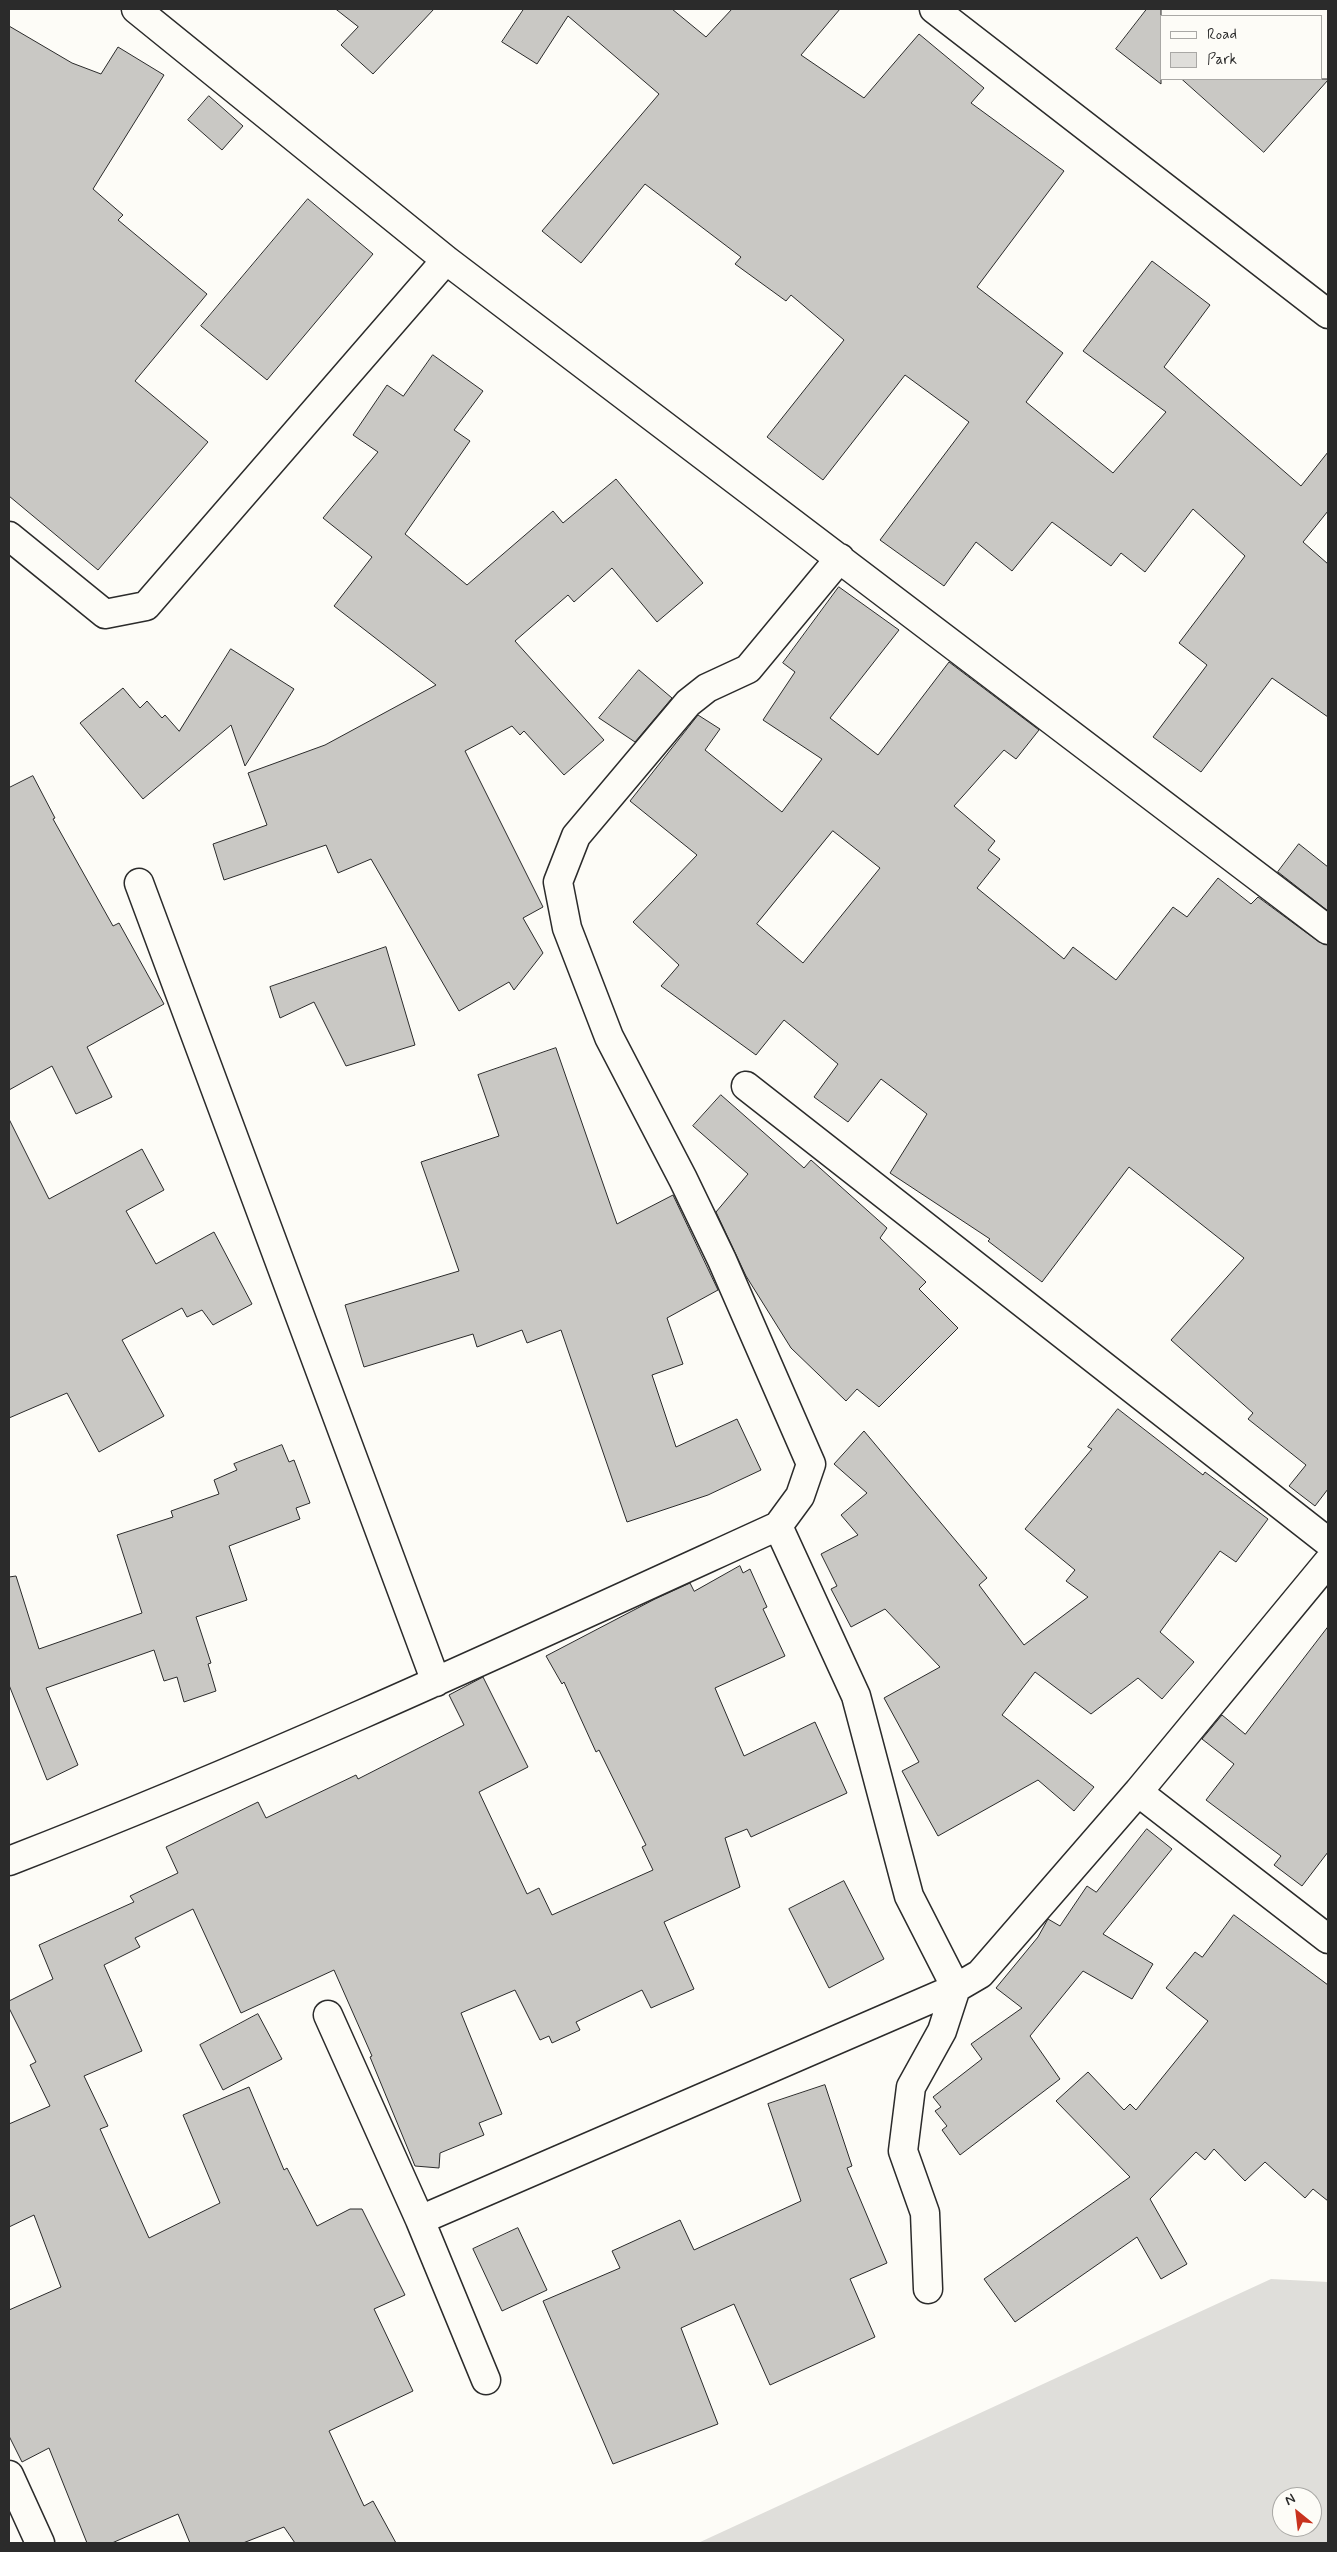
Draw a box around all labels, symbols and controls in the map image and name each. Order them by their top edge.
legend [1160,15,1322,80]
text: Road [1207,25,1237,45]
text: Park [1207,50,1237,70]
north arrow [1272,2487,1322,2537]
text: N [1282,2490,1299,2510]

